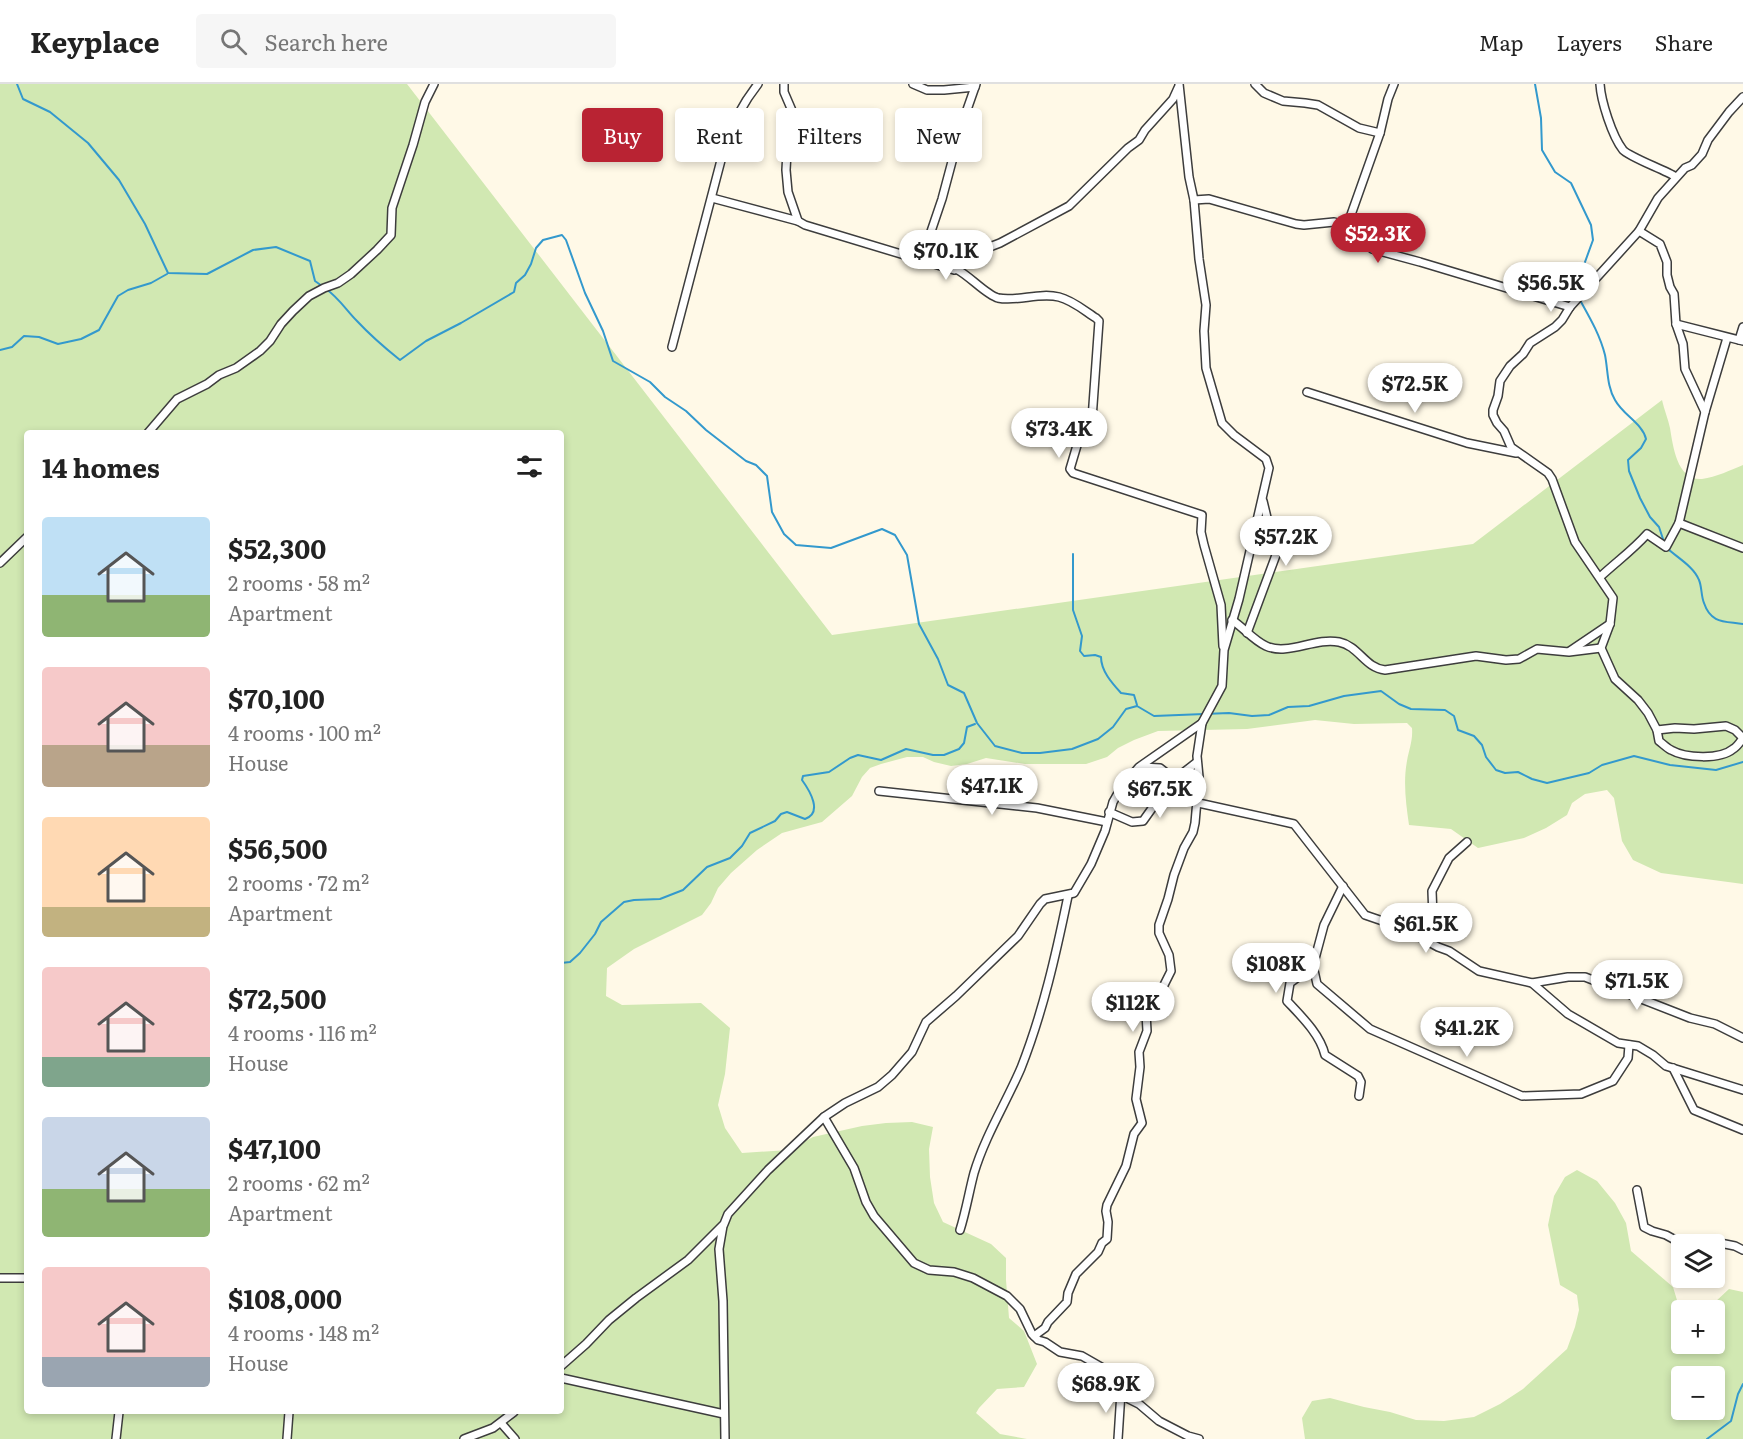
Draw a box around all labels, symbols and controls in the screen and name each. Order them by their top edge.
search box [196,14,616,68]
text: Keyplace [30,20,160,62]
icon: search [217,25,250,58]
text: Search here [265,25,388,58]
text: Map [1479,26,1524,57]
text: Layers [1557,26,1622,57]
text: Share [1655,26,1713,57]
chip: Buy [582,108,663,162]
chip: Rent [675,108,764,162]
chip: Filters [776,108,883,162]
chip: New [895,108,982,162]
pin: $52.3K [1329,213,1427,264]
text: $52.3K [1345,217,1411,247]
pin: $70.1K [897,230,995,281]
text: $70.1K [913,234,979,264]
pin: $56.5K [1502,262,1600,313]
text: $56.5K [1517,266,1585,296]
pin: $72.5K [1366,363,1464,414]
text: $72.5K [1382,367,1448,397]
pin: $73.4K [1010,408,1108,459]
text: $73.4K [1025,412,1093,442]
text: 14 homes [42,447,160,486]
icon: filters [513,450,546,483]
pin: $57.2K [1237,516,1335,567]
text: $57.2K [1254,520,1318,550]
text: $52,300 [228,528,326,567]
icon: home [90,541,162,613]
text: 2 rooms · 58 m² [228,567,370,597]
text: Apartment [228,597,333,627]
text: $70,100 [228,678,325,717]
icon: home [90,691,162,763]
text: 4 rooms · 100 m² [228,717,381,747]
text: House [228,747,288,777]
pin: $47.1K [943,765,1041,816]
pin: $67.5K [1111,768,1209,819]
text: $47.1K [961,769,1023,799]
text: $67.5K [1127,772,1193,802]
text: $56,500 [228,828,327,867]
icon: home [90,841,162,913]
text: 2 rooms · 72 m² [228,867,369,897]
text: Apartment [228,897,333,927]
pin: $61.5K [1377,903,1475,954]
text: $61.5K [1394,907,1459,937]
pin: $108K [1234,943,1318,994]
text: $108K [1246,947,1306,977]
pin: $71.5K [1588,960,1686,1011]
text: $71.5K [1605,964,1669,994]
text: $72,500 [228,978,326,1017]
pin: $112K [1091,982,1175,1033]
text: $112K [1106,986,1160,1016]
icon: home [90,991,162,1063]
pin: $41.2K [1418,1007,1516,1058]
text: $41.2K [1434,1011,1500,1041]
text: 4 rooms · 116 m² [228,1017,377,1047]
text: House [228,1047,288,1077]
text: $47,100 [228,1128,321,1167]
icon: home [90,1141,162,1213]
text: 2 rooms · 62 m² [228,1167,370,1197]
text: Apartment [228,1197,333,1227]
map controls [1671,1234,1725,1420]
button: layers [1671,1234,1725,1288]
text: $108,000 [228,1278,342,1317]
icon: home [90,1291,162,1363]
button: + [1671,1300,1725,1354]
text: 4 rooms · 148 m² [228,1317,379,1347]
text: House [228,1347,288,1377]
pin: $68.9K [1057,1363,1155,1414]
button: − [1671,1366,1725,1420]
text: $68.9K [1071,1367,1141,1397]

